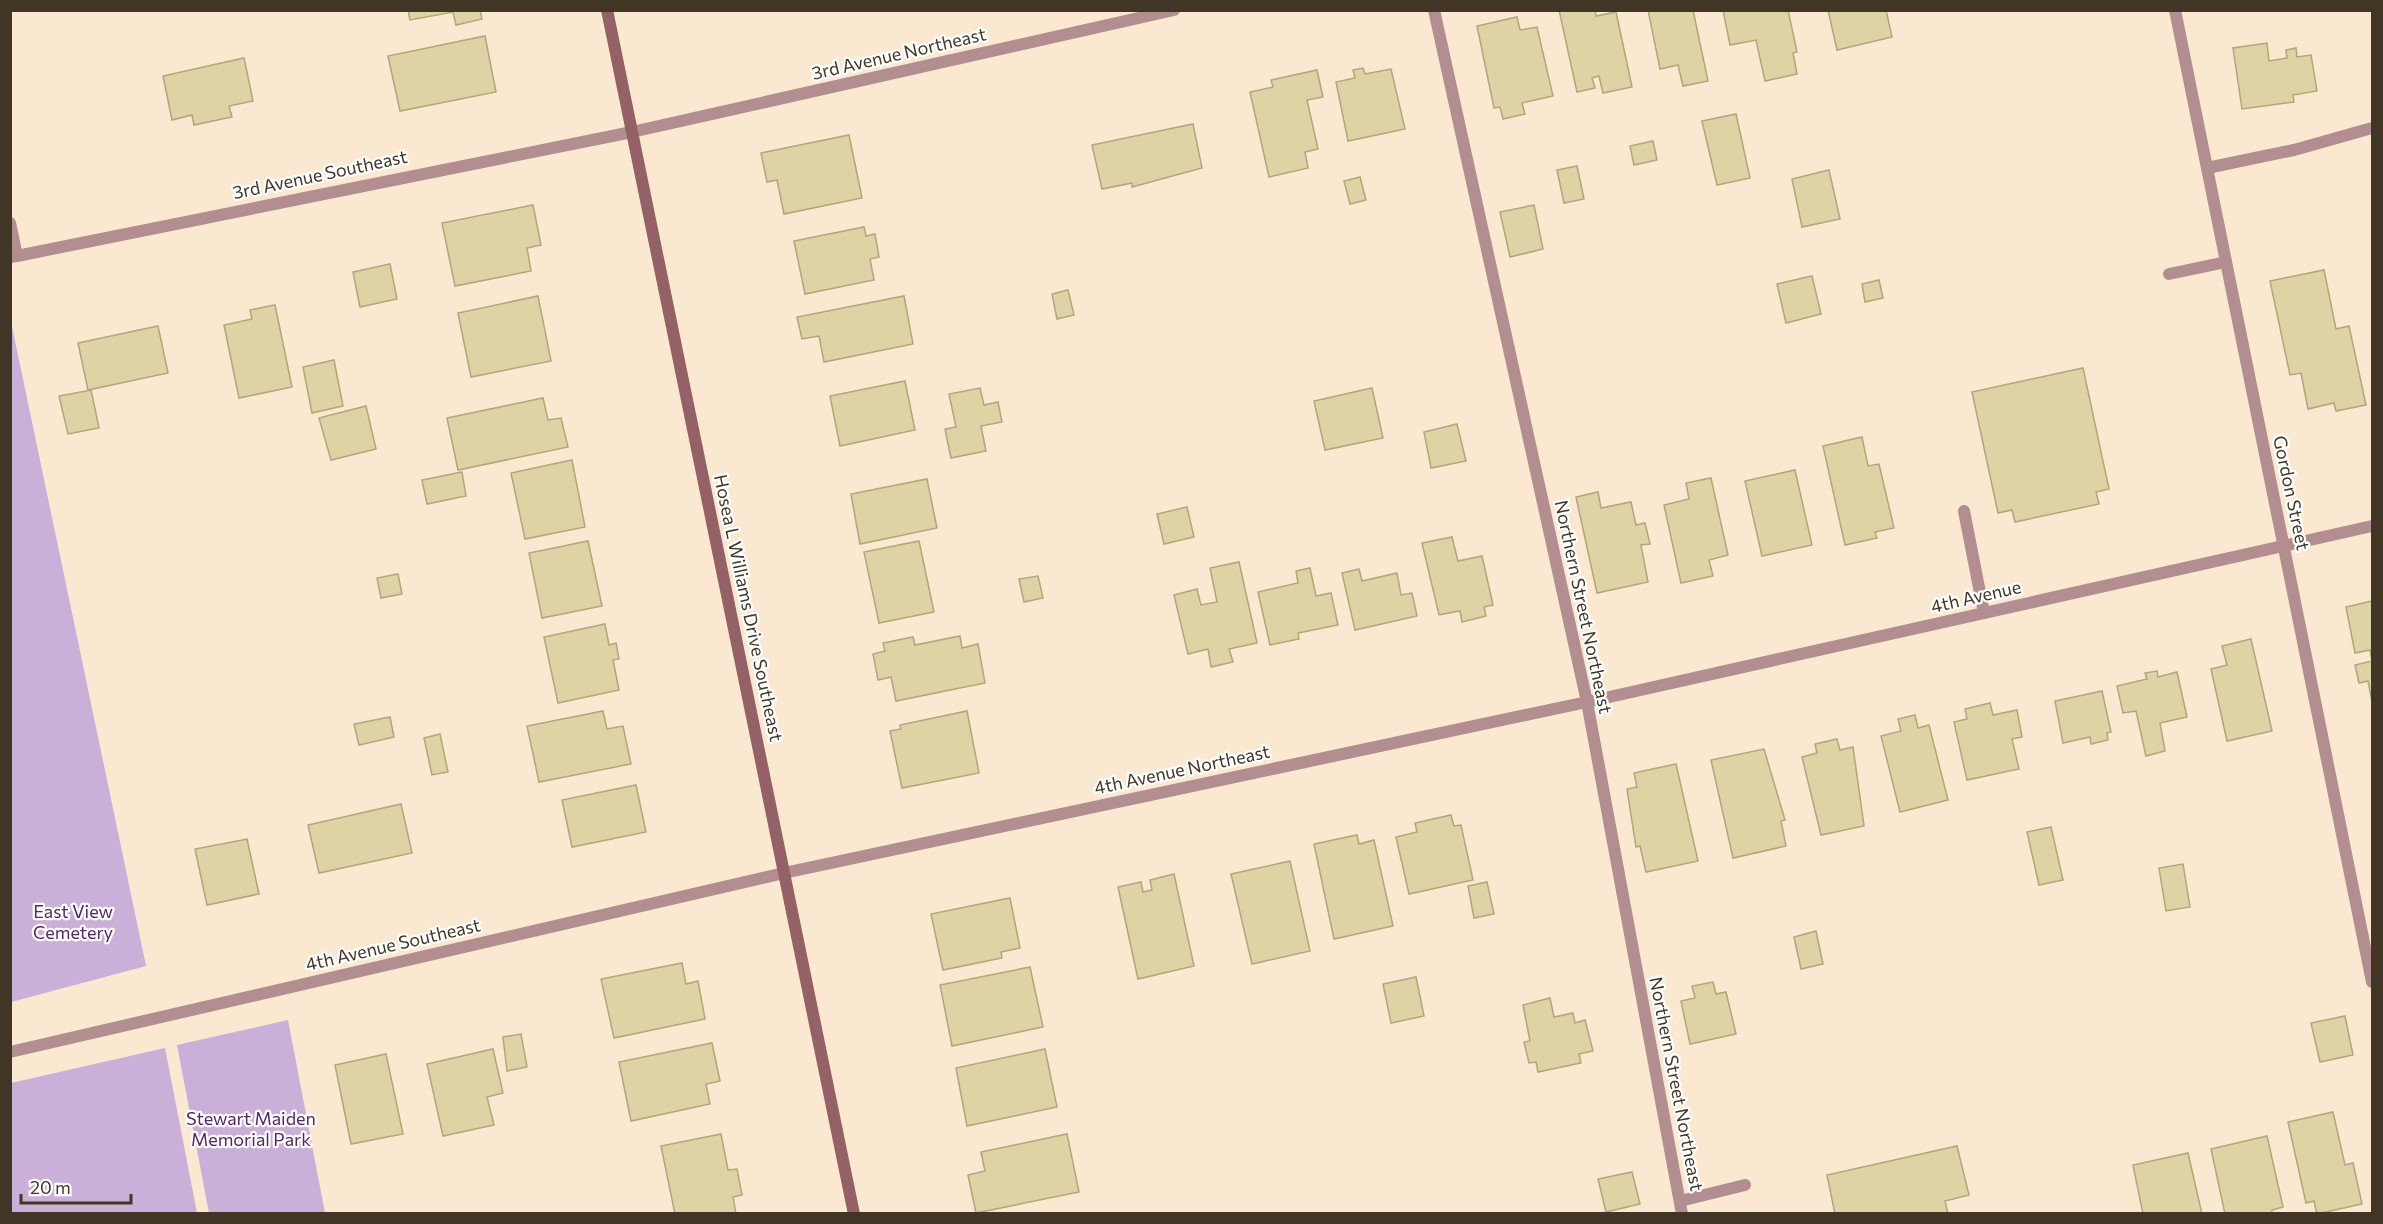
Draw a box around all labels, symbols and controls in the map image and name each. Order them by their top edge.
street label: 3rd Avenue Northeast [810,22,988,84]
street label: 3rd Avenue Southeast [230,145,409,203]
street label: Gordon Street [2269,433,2315,552]
street label: Hosea L Williams Drive Southeast [710,472,788,743]
street label: Northern Street Northeast [1551,498,1617,716]
street label: 4th Avenue [1929,575,2023,617]
street label: 4th Avenue Northeast [1092,740,1272,798]
park label: East View Cemetery [33,900,113,943]
street label: 4th Avenue Southeast [303,913,482,975]
street label: Northern Street Northeast [1645,975,1709,1193]
park label: Stewart Maiden Memorial Park [186,1107,316,1150]
scale bar [21,1167,130,1205]
text: 20 m [30,1176,71,1198]

